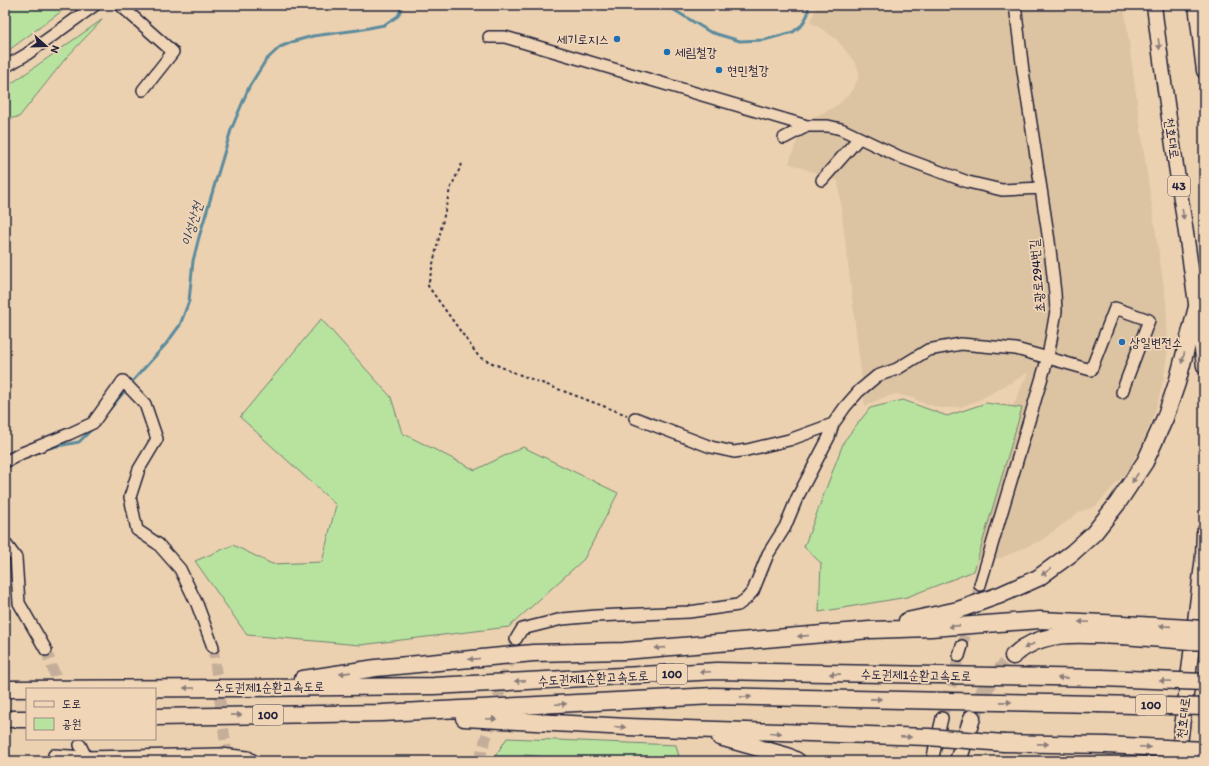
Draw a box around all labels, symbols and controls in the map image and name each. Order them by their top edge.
north arrow [26,26,66,66]
place label: 세기로지스 [557,32,609,47]
marker: 세기로지스 [612,34,622,44]
one-way arrow [1155,38,1162,50]
text: N [48,44,62,55]
place label: 세림철강 [675,45,717,60]
marker: 세림철강 [662,47,672,57]
place label: 현민철강 [727,63,769,78]
marker: 현민철강 [714,65,724,75]
street label: 천호대로 [1162,116,1182,160]
road number: 43 [1168,176,1190,196]
water label: 이성산천 [178,198,207,248]
one-way arrow [1180,208,1186,220]
street label: 초광로294번길 [1026,239,1048,313]
place label: 상일변전소 [1130,335,1182,350]
marker: 상일변전소 [1117,337,1127,347]
one-way arrow [1180,352,1186,364]
one-way arrow [1131,472,1138,484]
one-way arrow [1041,568,1052,576]
one-way arrow [1077,619,1090,625]
one-way arrow [948,623,960,630]
one-way arrow [1159,623,1171,630]
one-way arrow [797,632,809,639]
one-way arrow [1023,642,1035,649]
one-way arrow [654,645,666,652]
one-way arrow [468,656,480,662]
road number: 100 [657,664,687,684]
street label: 수도권제1순환고속도로 [861,667,971,683]
street label: 수도권제1순환고속도로 [537,668,649,688]
one-way arrow [698,669,711,675]
one-way arrow [339,670,351,676]
one-way arrow [829,670,841,677]
one-way arrow [1056,675,1069,681]
one-way arrow [514,678,526,685]
one-way arrow [1158,678,1171,684]
street label: 수도권제1순환고속도로 [214,679,324,695]
one-way arrow [182,685,195,691]
legend [26,688,156,740]
one-way arrow [740,694,753,700]
road number: 100 [1136,695,1166,715]
one-way arrow [870,696,883,702]
street label: 천호대로 [1173,696,1193,740]
text: 도로 [62,697,81,711]
one-way arrow [1000,699,1013,705]
one-way arrow [554,701,567,707]
road number: 100 [253,705,283,725]
one-way arrow [230,712,243,718]
one-way arrow [485,716,497,723]
text: 공원 [62,717,81,731]
one-way arrow [614,723,626,730]
one-way arrow [770,729,782,736]
one-way arrow [900,733,912,740]
one-way arrow [1037,740,1049,747]
one-way arrow [1139,744,1151,751]

